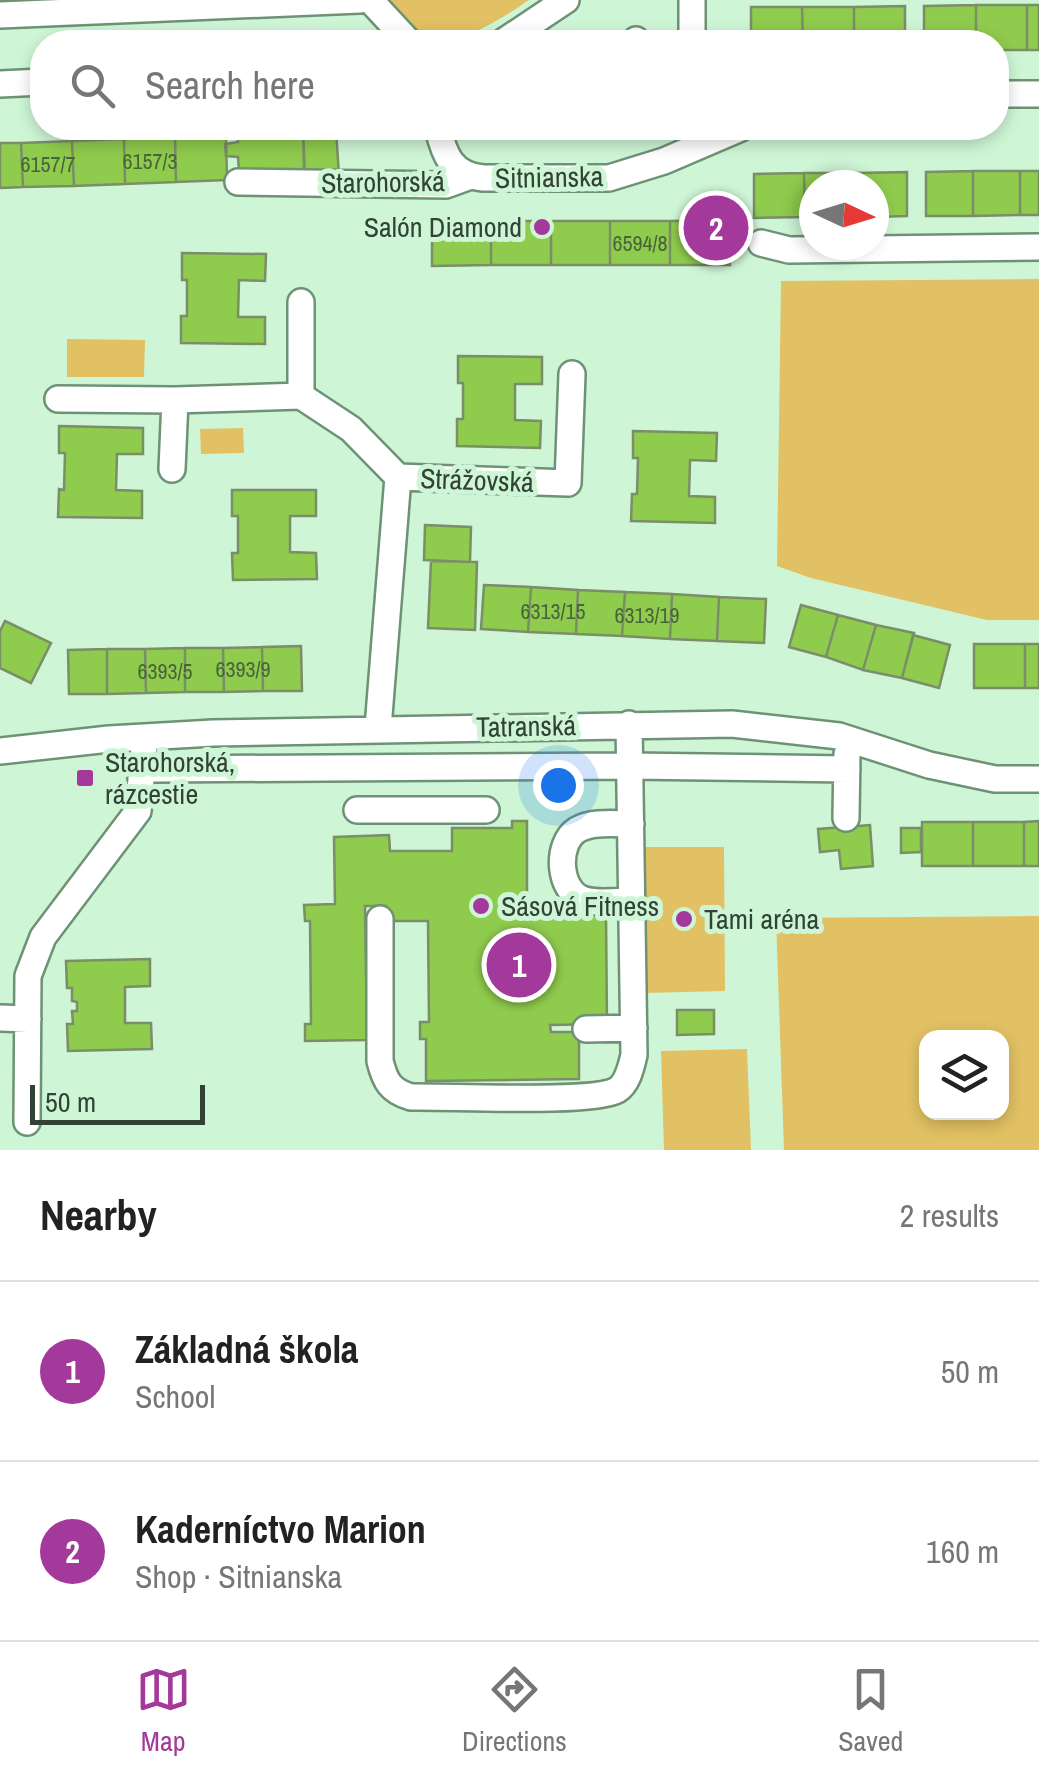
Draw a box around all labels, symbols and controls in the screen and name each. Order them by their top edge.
search box [30,30,1009,140]
icon: search [65,58,120,113]
text: Search here [145,60,315,111]
house number: 6157/3 [122,146,178,176]
house number: 6157/7 [20,149,76,179]
street label: Sitnianska [494,157,604,197]
street label: Starohorská [321,162,445,202]
north arrow [799,170,889,260]
pin: 2 [684,190,748,266]
place label: Salón Diamond [364,208,522,246]
marker: Salón Diamond [531,216,553,238]
house number: 6594/8 [612,228,668,258]
street label: Strážovská [420,459,535,501]
house number: 6313/15 [520,596,586,626]
house number: 6313/19 [614,600,680,630]
house number: 6393/9 [215,654,271,684]
house number: 6393/5 [137,656,193,686]
street label: Tatranská [476,706,577,746]
place label: Starohorská, rázcestie [105,743,235,813]
your location [533,760,584,811]
marker: Starohorská, rázcestie [74,767,96,789]
place label: Sásová Fitness [501,887,659,925]
marker: Sásová Fitness [470,895,492,917]
place label: Tami aréna [704,900,820,938]
marker: Tami aréna [673,908,695,930]
pin: 1 [486,928,552,1002]
map controls [919,1030,1009,1120]
button: layers [919,1030,1009,1120]
scale bar [30,1080,205,1124]
text: 50 m [45,1083,96,1121]
text: Nearby [40,1187,157,1243]
text: 2 results [900,1194,999,1237]
text: Základná škola [135,1324,358,1375]
text: 1 [65,1350,80,1393]
text: 50 m [941,1350,999,1393]
text: School [135,1375,215,1418]
text: Kaderníctvo Marion [135,1504,426,1555]
text: 2 [65,1530,80,1573]
text: 160 m [926,1530,999,1573]
text: Shop · Sitnianska [135,1555,342,1598]
tab: Map [136,1662,191,1760]
tab: Directions [462,1662,567,1760]
tab: Saved [838,1662,903,1760]

